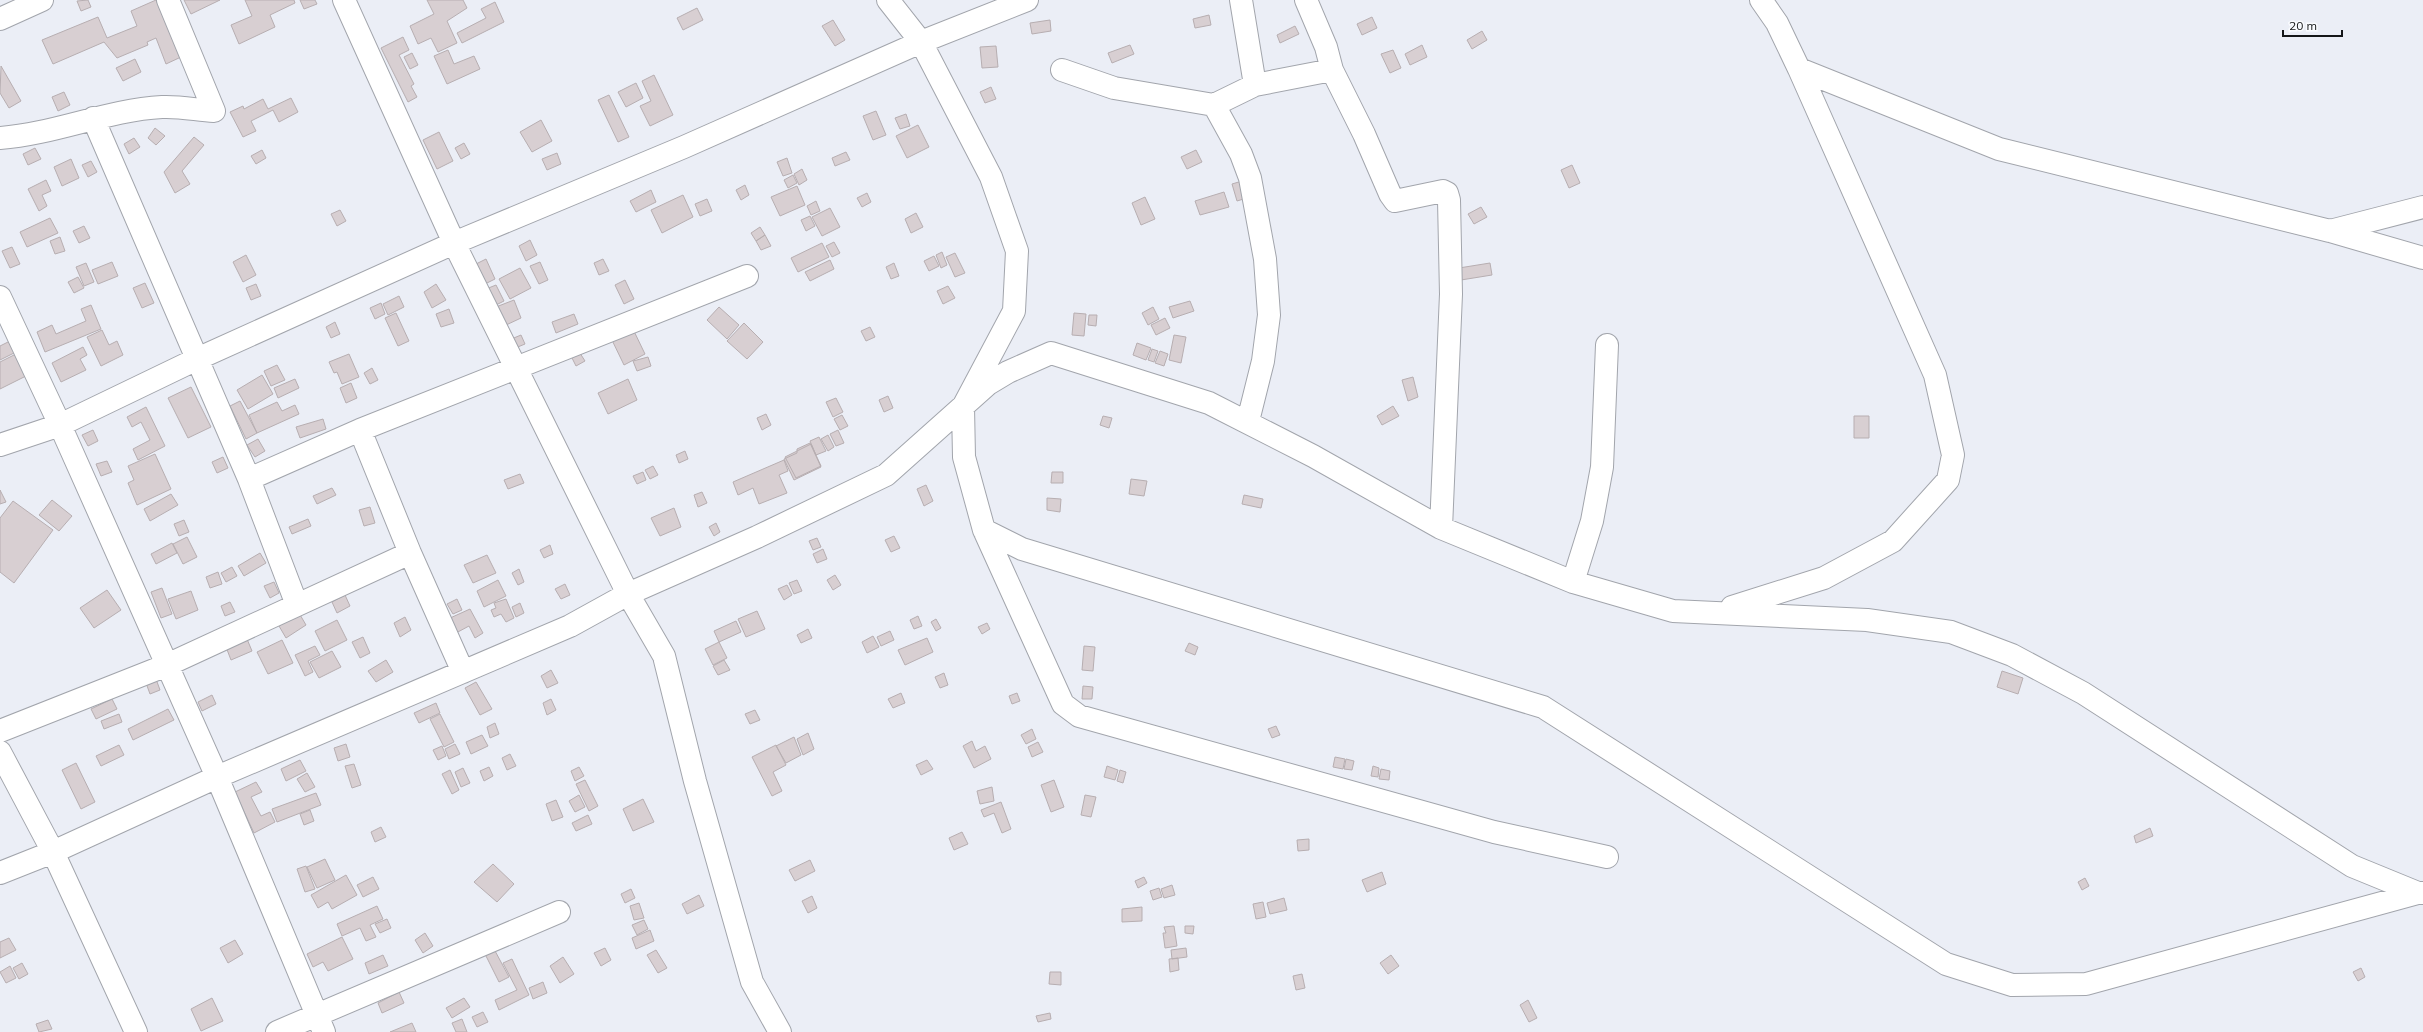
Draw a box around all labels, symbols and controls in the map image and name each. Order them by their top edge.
scale bar [2283,12,2342,38]
text: 20 m [2289,18,2317,33]

